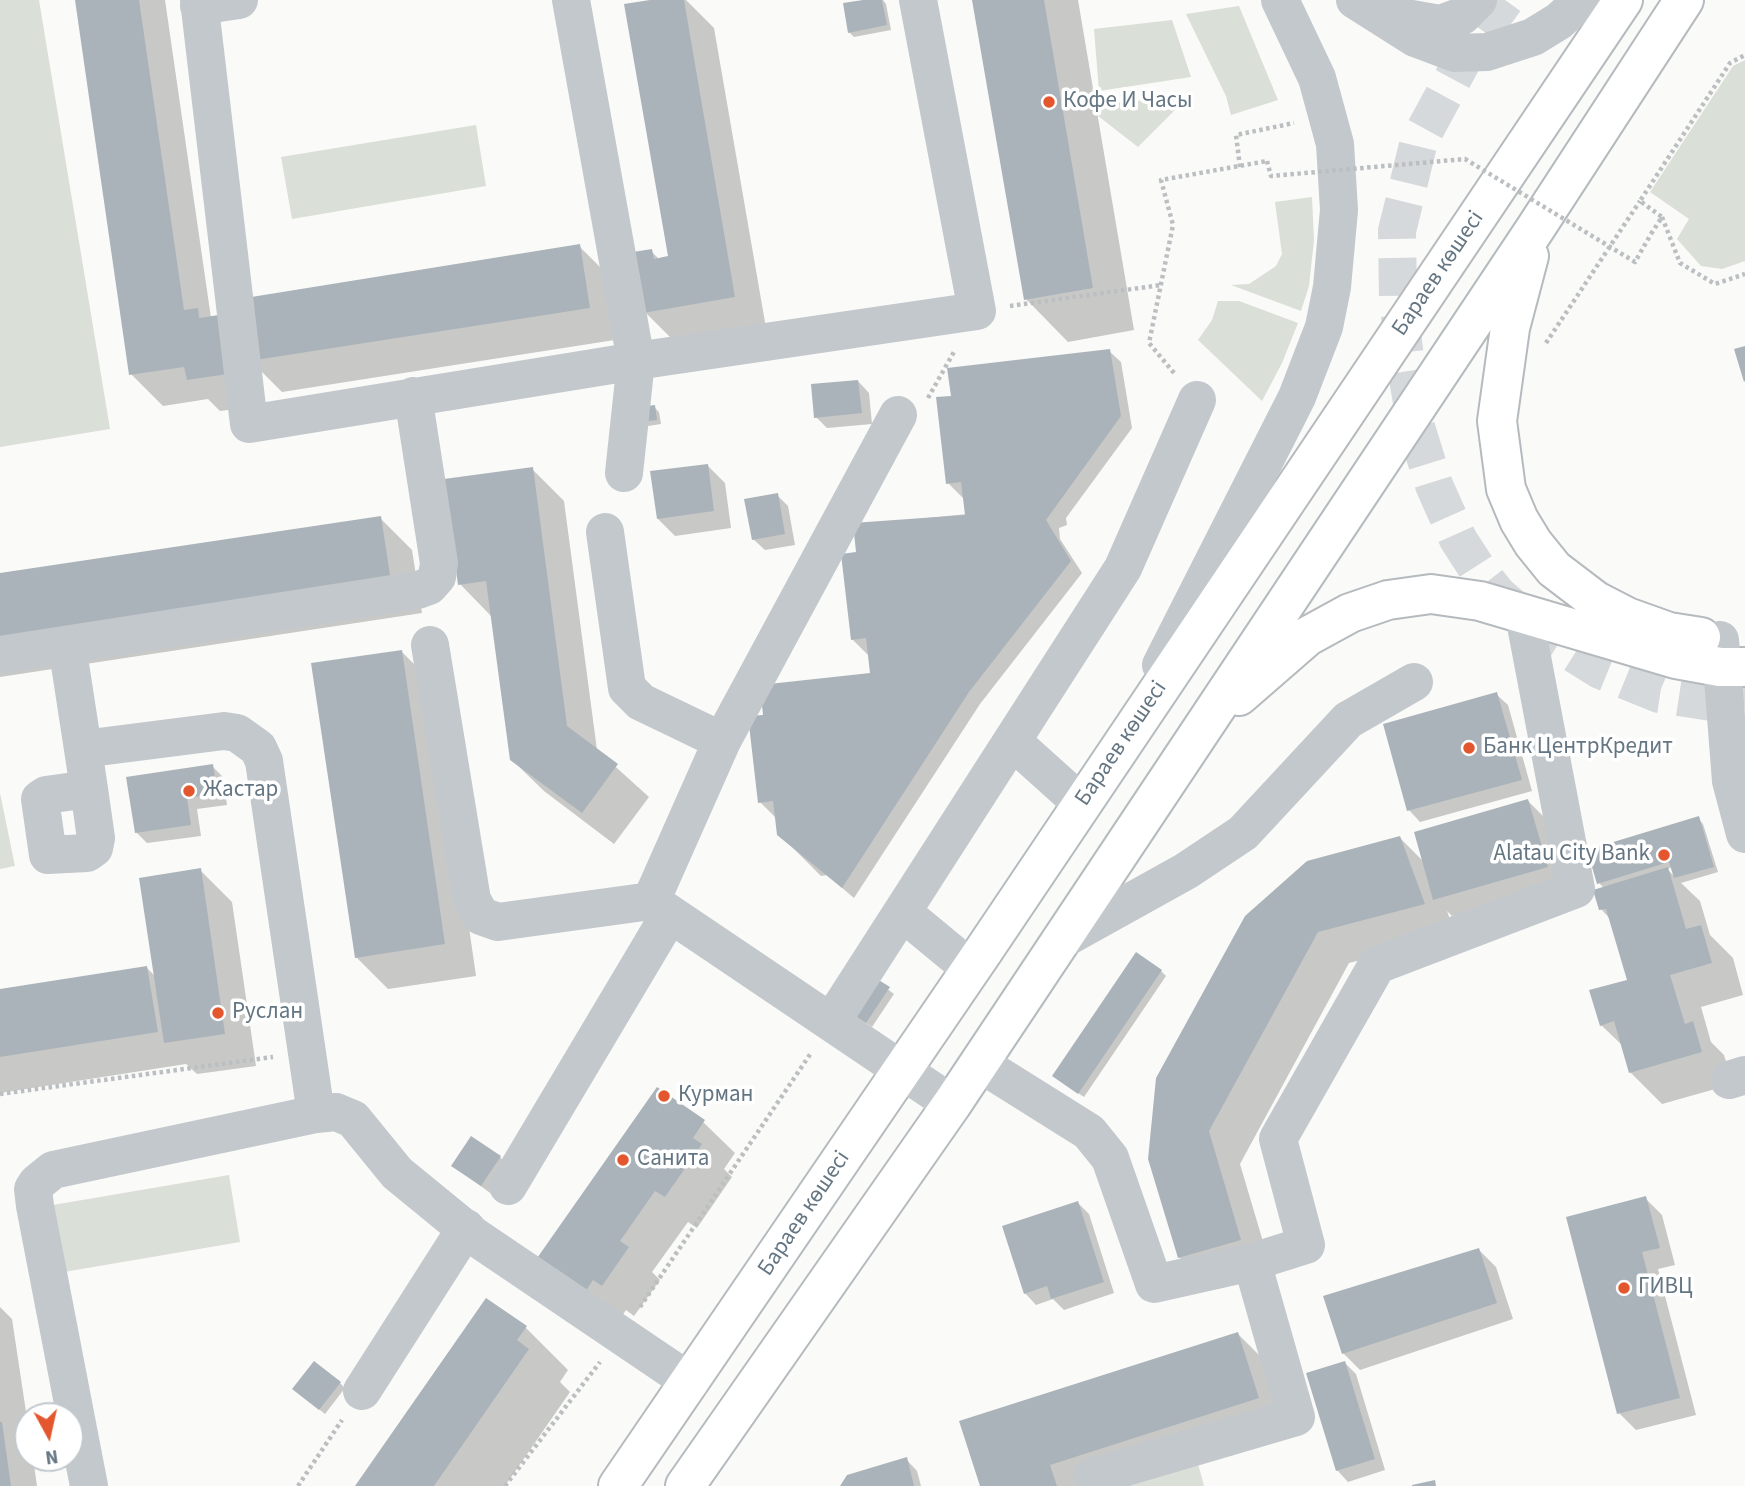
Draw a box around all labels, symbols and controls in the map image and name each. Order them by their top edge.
place label: Кофе И Часы [1063,88,1193,116]
marker: Кофе И Часы [1041,94,1057,110]
street label: Бараев көшесі [1387,206,1491,342]
street label: Бараев көшесі [1070,676,1174,812]
place label: Банк ЦентрКредит [1483,734,1673,762]
marker: Банк ЦентрКредит [1461,740,1477,756]
place label: Жастар [203,777,278,805]
marker: Жастар [181,783,197,799]
place label: Alatau City Bank [1493,841,1650,869]
marker: Alatau City Bank [1656,847,1672,863]
place label: Руслан [232,999,303,1027]
marker: Руслан [210,1005,226,1021]
place label: Курман [678,1082,754,1110]
marker: Курман [656,1088,672,1104]
place label: Санита [637,1146,709,1174]
street label: Бараев көшесі [753,1146,857,1282]
marker: Санита [615,1152,631,1168]
place label: ГИВЦ [1638,1274,1693,1302]
marker: ГИВЦ [1616,1280,1632,1296]
north arrow [14,1402,84,1472]
text: N [44,1442,60,1471]

